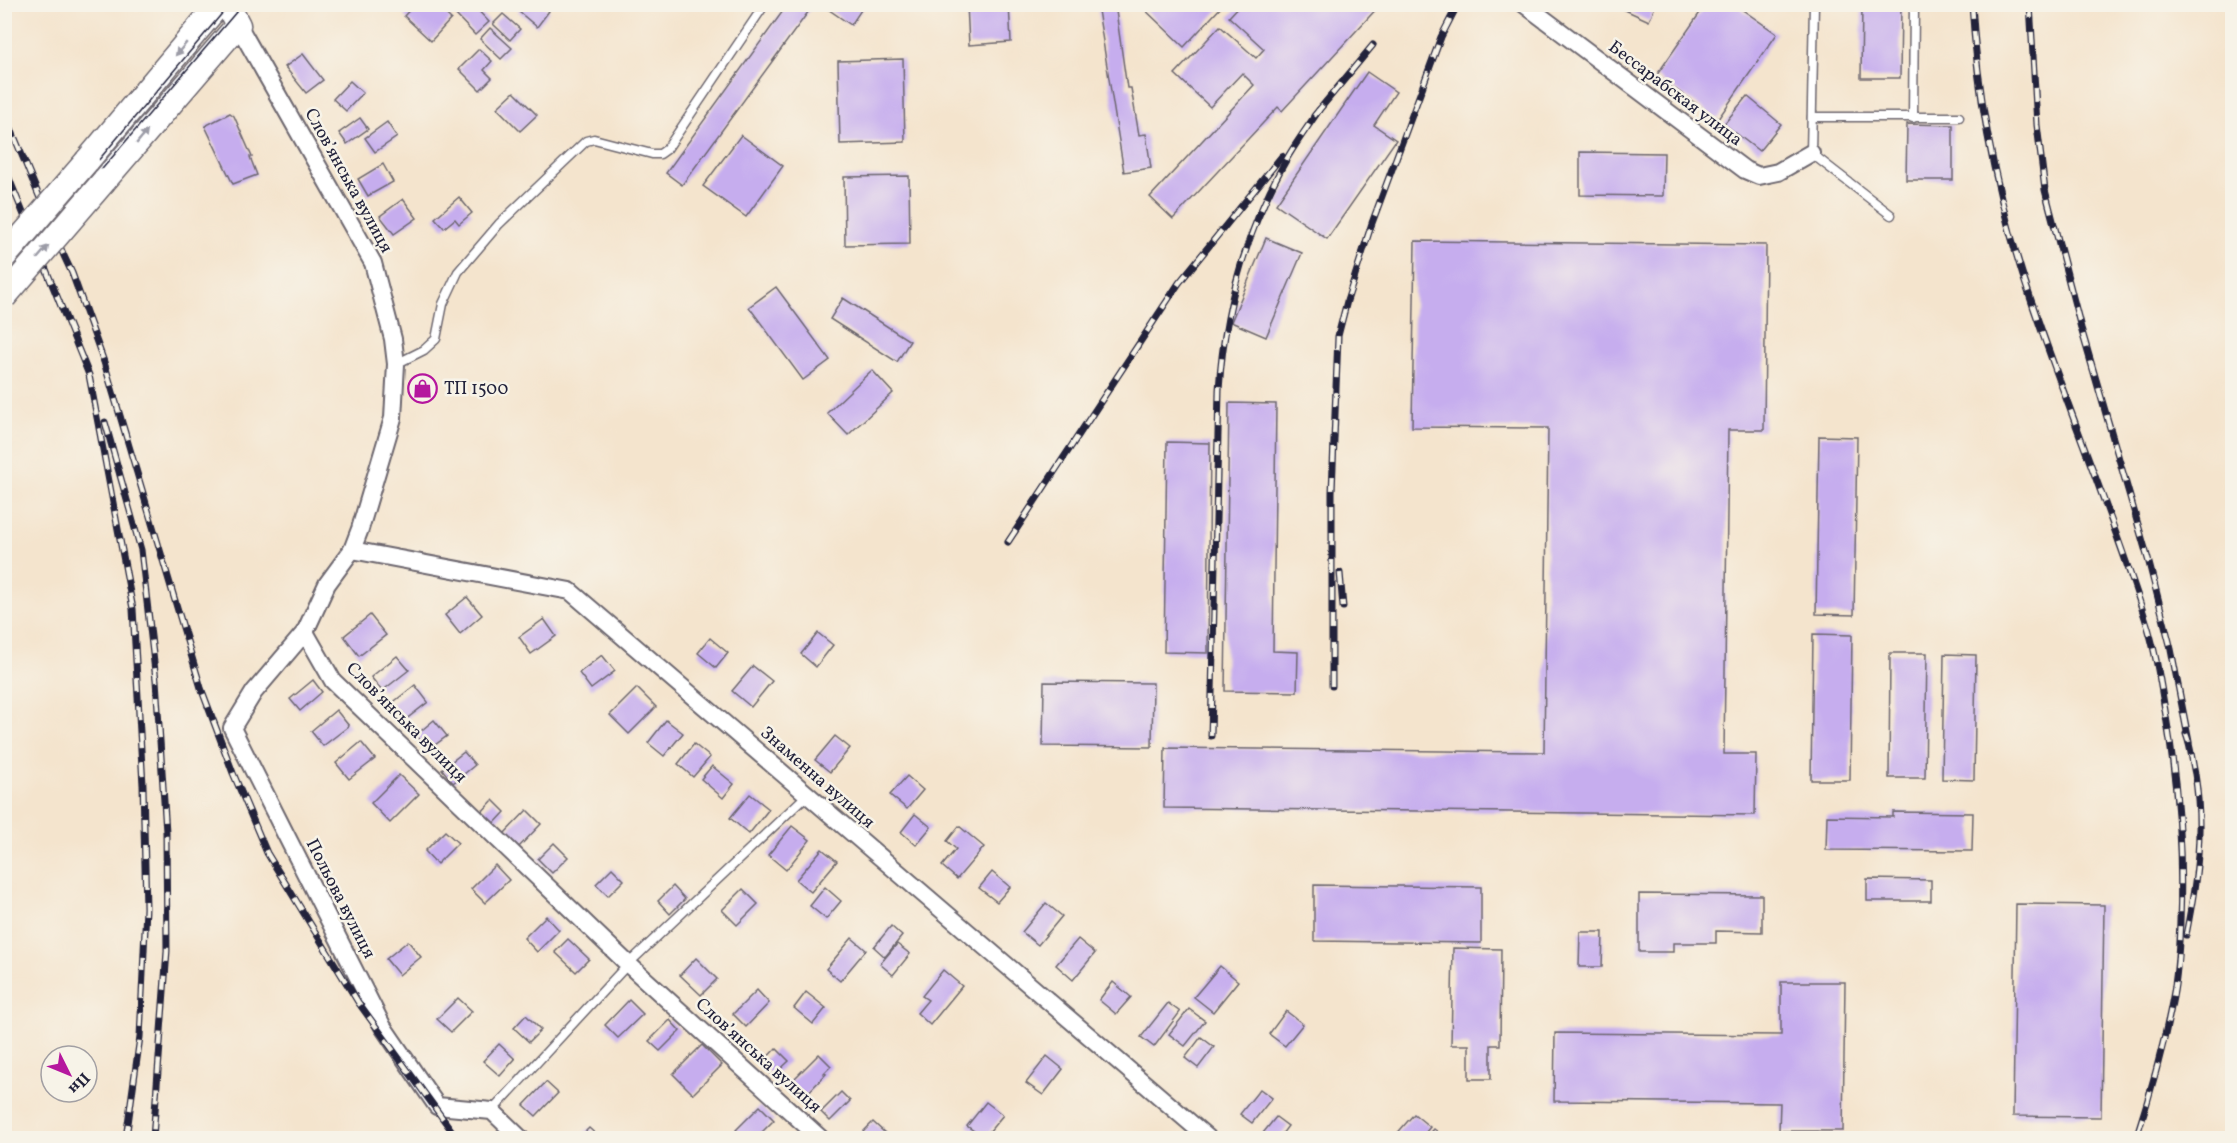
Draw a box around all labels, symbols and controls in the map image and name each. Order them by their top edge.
street label: Бессарабская улица [1603,35,1747,153]
one-way arrow [175,41,188,56]
street label: Слов’янська вулиця [298,104,398,258]
one-way arrow [135,130,148,145]
one-way arrow [36,245,49,260]
shop icon: ТП 1500 [407,373,439,405]
place label: ТП 1500 [444,377,508,402]
street label: Слов’янська вулиця [340,657,472,789]
street label: Знаменна вулиця [754,721,880,835]
street label: Польова вулиця [299,835,381,963]
street label: Слов’янська вулиця [689,993,827,1119]
north arrow [39,1044,99,1104]
text: Пн [63,1067,94,1099]

